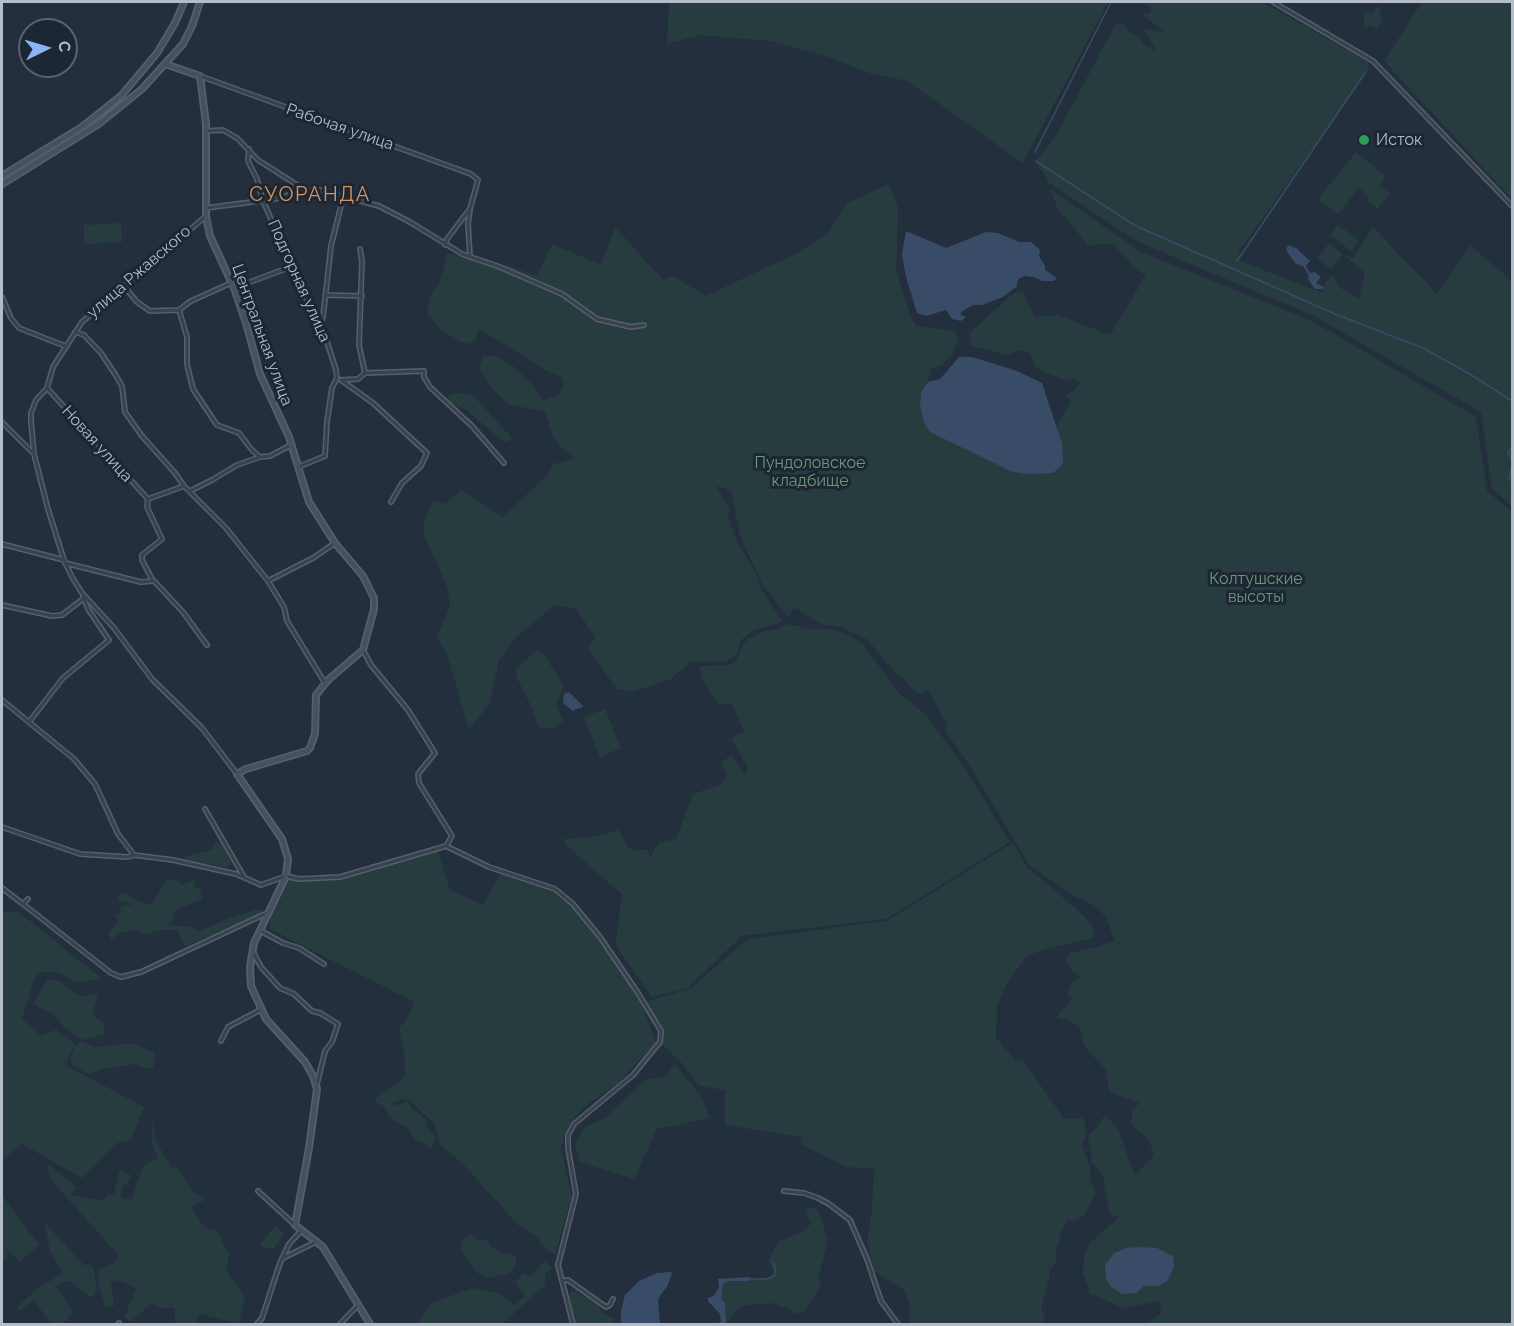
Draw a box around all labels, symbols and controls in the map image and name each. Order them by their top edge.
north arrow [18,18,78,78]
text: С [54,40,74,53]
street label: Рабочая улица [284,100,396,154]
place label: Исток [1376,130,1422,150]
marker: Исток [1357,133,1371,147]
district label: СУОРАНДА [249,183,371,207]
street label: Подгорная улица [263,217,335,345]
street label: улица Ржавского [83,222,195,322]
street label: Центральная улица [227,262,297,408]
street label: Новая улица [58,402,136,486]
park label: Пундоловское кладбище [755,453,865,491]
park label: Колтушские высоты [1209,569,1303,607]

